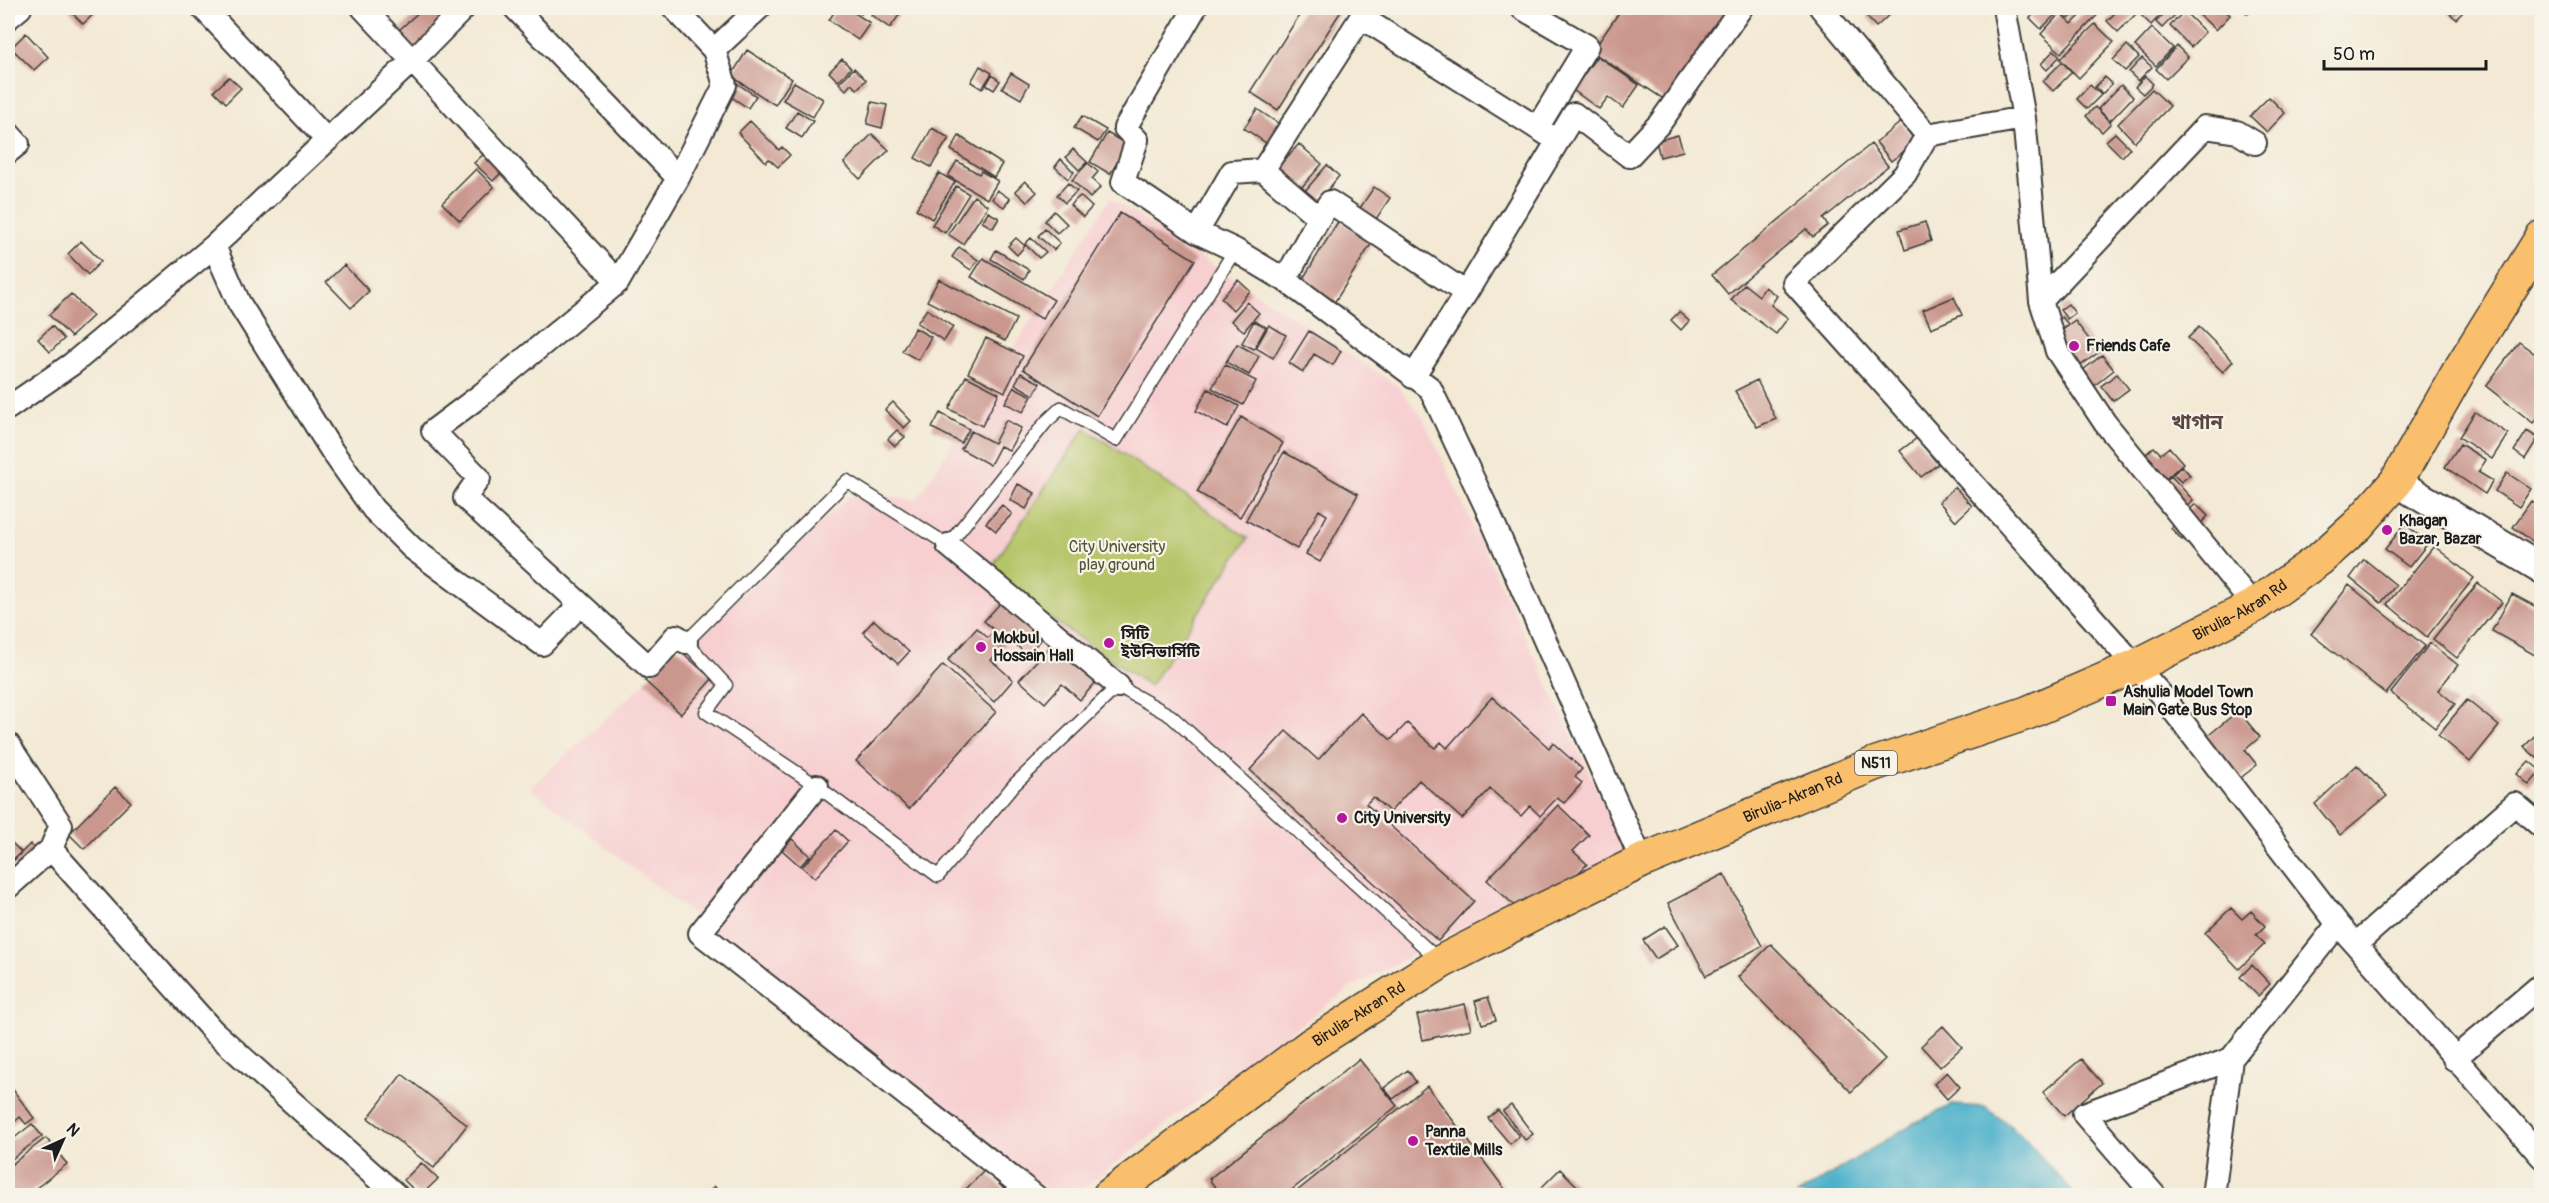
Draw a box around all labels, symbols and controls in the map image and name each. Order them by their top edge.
scale bar [2324,33,2486,71]
text: 50 m [2333,43,2375,66]
place label: Friends Cafe [2086,336,2171,356]
marker: Friends Cafe [2067,339,2081,353]
district label: খাগান [2171,410,2223,435]
place label: Khagan Bazar, Bazar [2399,511,2482,549]
marker: Khagan Bazar, Bazar [2380,523,2394,537]
park label: City University play ground [1069,537,1165,575]
street label: Birulia-Akran Rd [2190,575,2291,645]
place label: সিটি ইউনিভার্সিটি [1120,624,1201,662]
place label: Mokbul Hossain Hall [993,628,1074,666]
marker: সিটি ইউনিভার্সিটি [1102,636,1116,650]
marker: Mokbul Hossain Hall [974,640,988,654]
place label: Ashulia Model Town Main Gate Bus Stop [2123,682,2253,720]
marker: Ashulia Model Town Main Gate Bus Stop [2104,694,2118,708]
road number: N511 [1855,751,1897,775]
street label: Birulia-Akran Rd [1740,768,1846,828]
place label: City University [1354,808,1451,828]
marker: City University [1335,811,1349,825]
street label: Birulia-Akran Rd [1309,977,1409,1051]
north arrow [33,1110,93,1170]
text: N [62,1119,84,1141]
place label: Panna Textile Mills [1424,1122,1503,1160]
marker: Panna Textile Mills [1406,1134,1420,1148]

